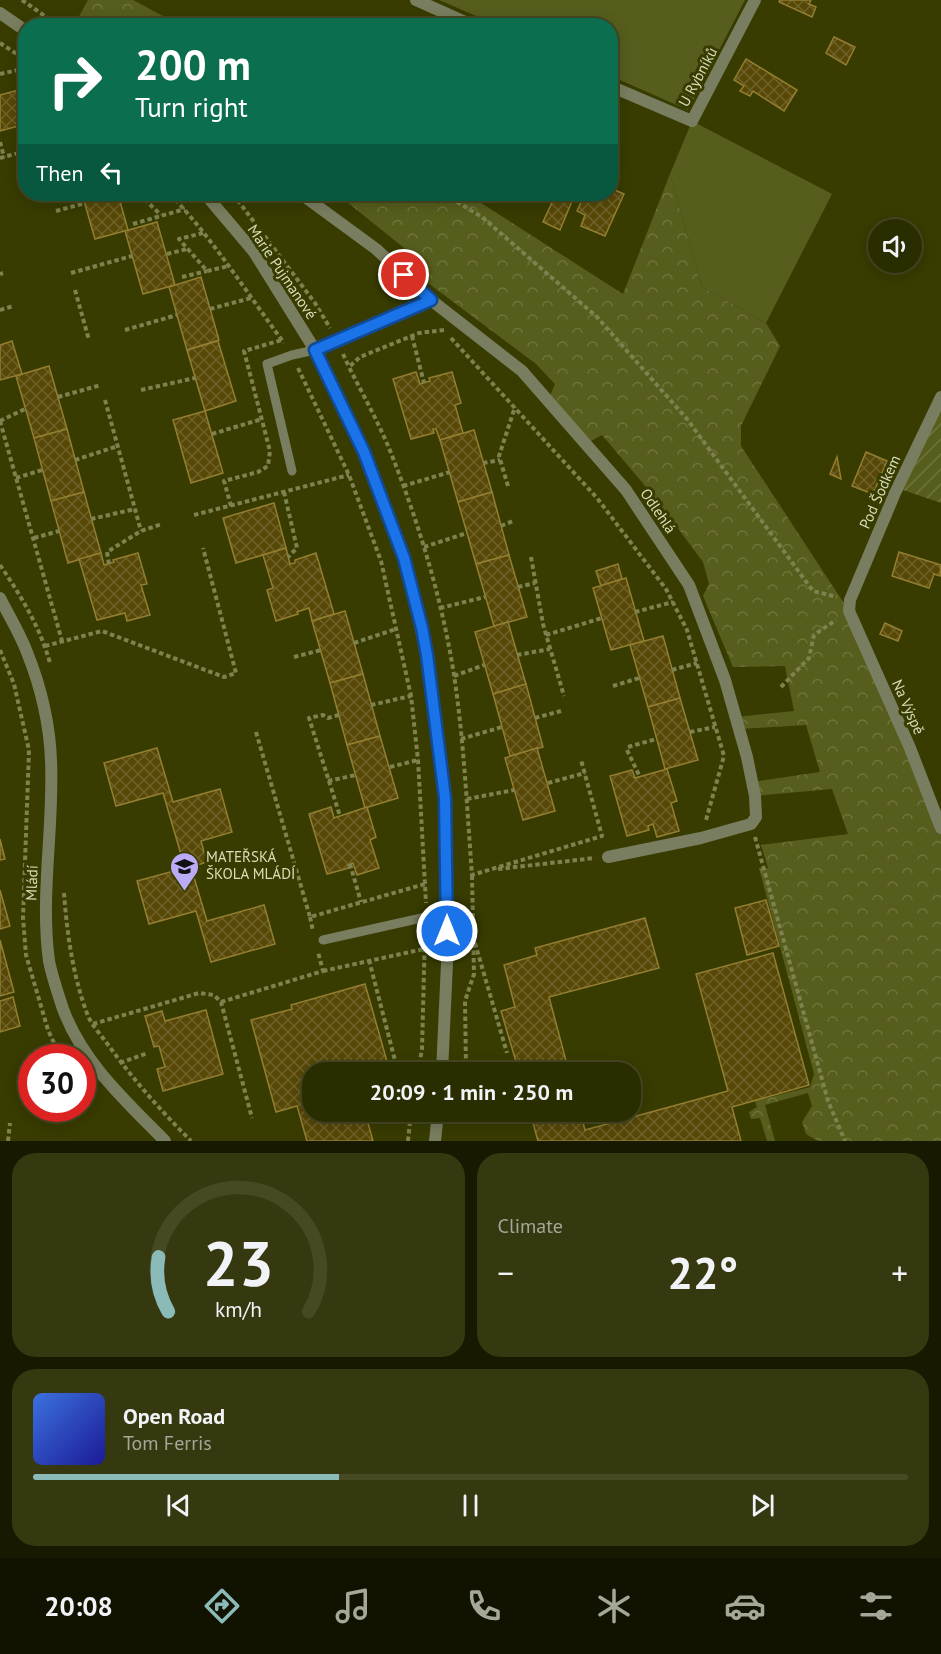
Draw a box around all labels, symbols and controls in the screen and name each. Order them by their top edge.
text: 200 m [135,37,251,92]
icon: right [36,42,114,120]
street label: U Rybníků [674,44,721,110]
text: Turn right [135,90,248,124]
icon: left [95,156,128,189]
text: Then [36,159,83,187]
map controls [868,219,922,273]
button: sound [868,219,922,273]
street label: Marie Pujmanové [244,221,321,323]
pin [378,249,429,300]
icon: arrive [387,258,420,291]
street label: Pod Šodkem [855,452,904,532]
street label: Odlehlá [636,485,680,537]
street label: Na Výspě [888,676,929,737]
place label: MATEŘSKÁ ŠKOLA MLÁDÍ [206,847,296,883]
school or university icon: MATEŘSKÁ ŠKOLA MLÁDÍ [169,850,201,892]
street label: Mládí [21,865,42,901]
position arrow [415,899,479,963]
speed limit sign: 30 [18,1044,96,1122]
text: 20:09 · 1 min · 250 m [370,1078,573,1106]
text: Climate [498,1213,563,1239]
text: 23 [203,1222,274,1303]
text: 22° [667,1243,738,1301]
text: − [498,1251,514,1294]
text: + [891,1251,908,1294]
text: km/h [215,1295,262,1323]
text: Open Road [123,1402,225,1430]
text: Tom Ferris [123,1430,212,1456]
icon: previous [162,1489,195,1522]
icon: pause [454,1489,487,1522]
icon: next [746,1489,779,1522]
icon: directions [201,1585,243,1627]
icon: music [332,1585,374,1627]
icon: phone [463,1585,505,1627]
icon: climate [593,1585,635,1627]
icon: car [724,1585,766,1627]
icon: filters [855,1585,897,1627]
text: 20:08 [44,1589,113,1623]

